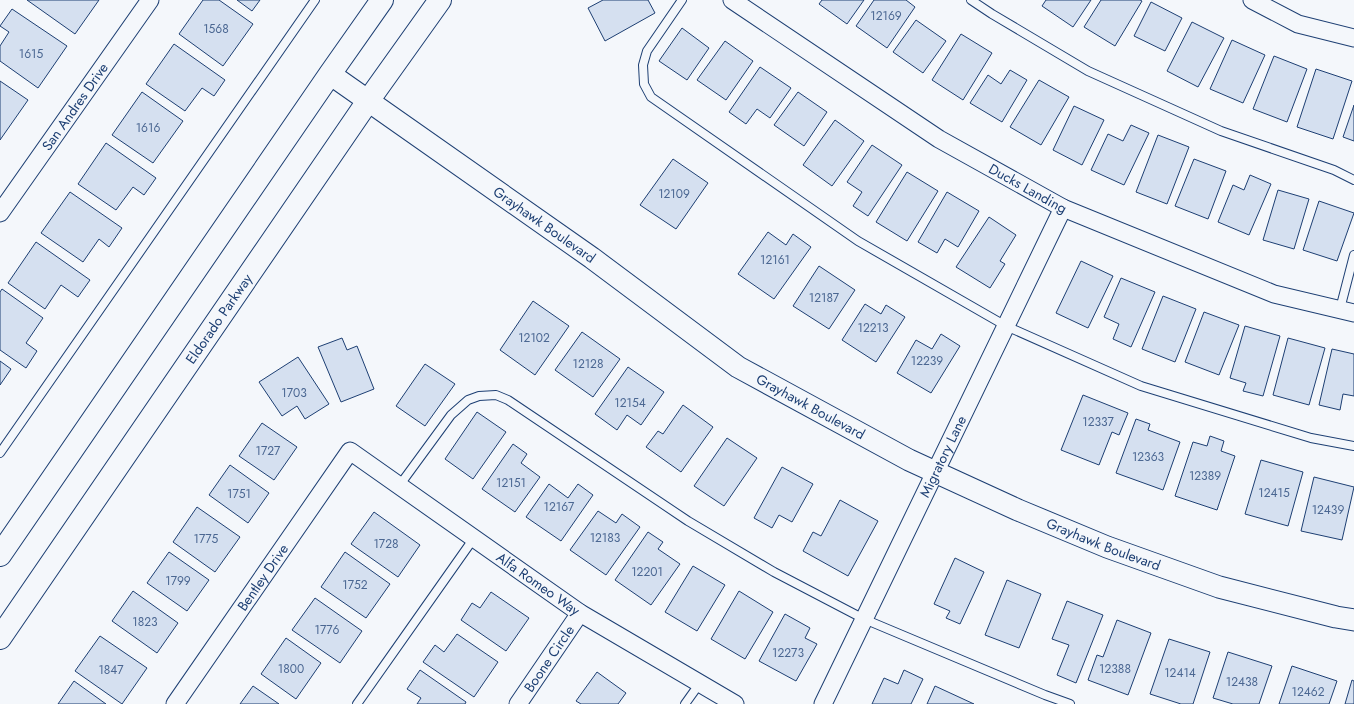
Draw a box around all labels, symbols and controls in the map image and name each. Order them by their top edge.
house number: 12169 [870,7,902,25]
house number: 1568 [203,20,229,38]
house number: 1615 [19,45,43,63]
street label: San Andres Drive [37,59,113,155]
house number: 1616 [136,119,160,137]
street label: Ducks Landing [985,159,1071,218]
street label: Grayhawk Boulevard [489,182,600,268]
house number: 12109 [658,185,690,203]
house number: 12161 [760,251,790,269]
street label: Eldorado Parkway [181,269,257,368]
house number: 12187 [809,289,840,307]
house number: 12213 [857,319,889,337]
house number: 12102 [518,329,550,347]
house number: 12239 [911,352,943,370]
house number: 12128 [572,355,604,373]
street label: Grayhawk Boulevard [753,369,869,444]
house number: 1703 [281,384,307,402]
house number: 12154 [614,394,646,412]
street label: Migratory Lane [914,412,971,501]
house number: 12337 [1082,413,1114,431]
house number: 1727 [256,442,281,460]
house number: 12363 [1132,448,1165,466]
house number: 12389 [1189,467,1221,485]
house number: 12151 [496,474,526,492]
house number: 12415 [1258,484,1290,502]
house number: 1751 [227,485,251,503]
house number: 12167 [544,498,575,516]
house number: 12439 [1312,501,1344,519]
street label: Grayhawk Boulevard [1043,513,1163,575]
house number: 12183 [590,529,621,547]
house number: 1775 [194,530,219,548]
house number: 1728 [373,535,399,553]
street label: Bentley Drive [232,540,293,615]
street label: Alfa Romeo Way [492,547,585,621]
house number: 12201 [631,563,663,581]
house number: 1799 [165,572,191,590]
house number: 1752 [342,576,368,594]
house number: 1823 [132,613,158,631]
house number: 1776 [315,621,340,639]
street label: Boone Circle [519,621,579,696]
house number: 12273 [772,644,804,662]
house number: 1800 [278,660,304,678]
house number: 12388 [1099,660,1131,678]
house number: 1847 [98,661,124,679]
house number: 12414 [1164,664,1196,682]
house number: 12438 [1226,673,1258,691]
house number: 12462 [1292,683,1325,701]

